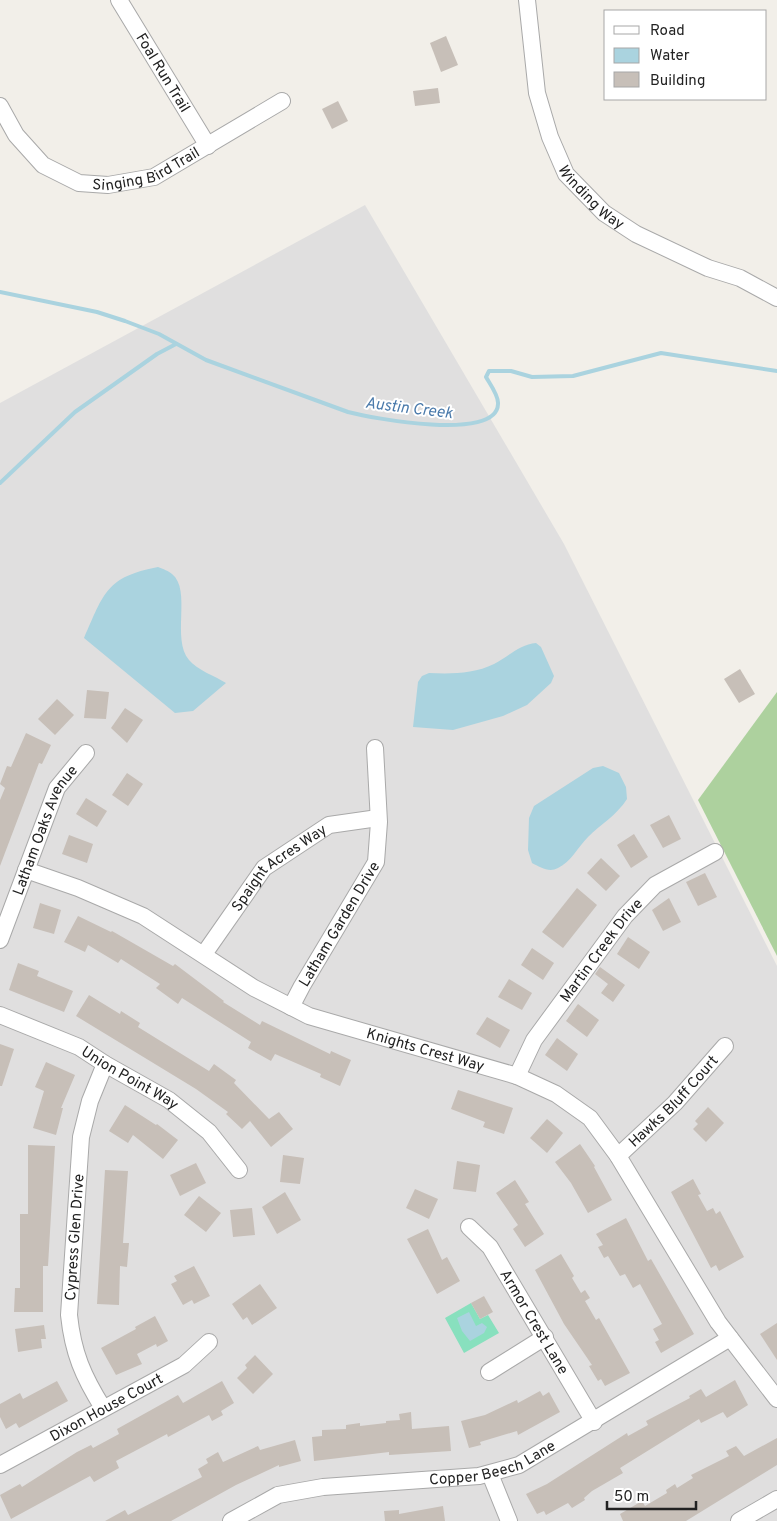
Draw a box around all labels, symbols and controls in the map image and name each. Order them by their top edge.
legend [604,10,767,100]
text: Road [650,22,685,41]
street label: Foal Run Trail [131,30,193,117]
text: Water [650,47,690,66]
text: Building [650,72,705,91]
street label: Singing Bird Trail [92,144,204,196]
street label: Winding Way [552,163,627,235]
water label: Austin Creek [364,394,455,424]
street label: Latham Oaks Avenue [10,762,83,898]
street label: Spaight Acres Way [228,821,331,916]
street label: Latham Garden Drive [296,859,385,991]
street label: Martin Creek Drive [557,895,648,1007]
street label: Knights Crest Way [364,1025,486,1077]
street label: Union Point Way [77,1043,182,1115]
street label: Hawks Bluff Court [625,1052,723,1152]
street label: Cypress Glen Drive [62,1173,89,1301]
street label: Armor Crest Lane [495,1267,572,1379]
street label: Dixon House Court [47,1370,167,1447]
street label: Copper Beech Lane [429,1437,560,1490]
scale bar [607,1478,696,1510]
text: 50 m [614,1488,649,1507]

